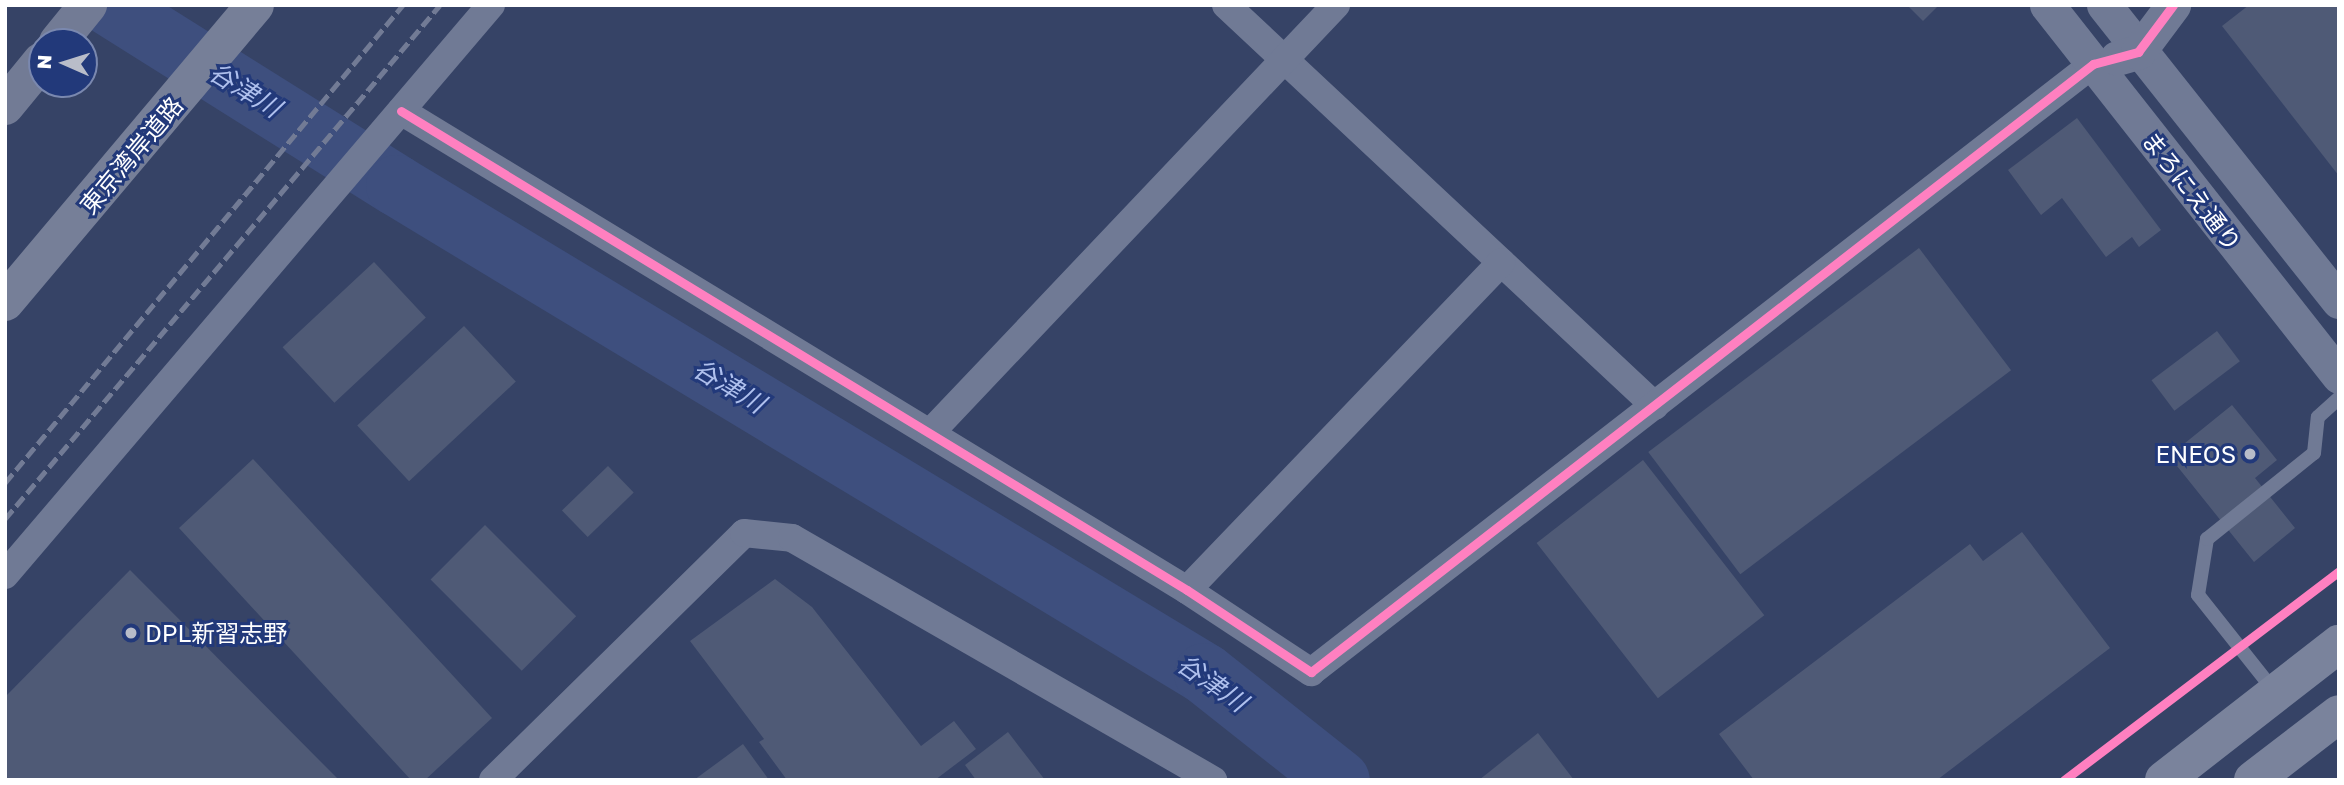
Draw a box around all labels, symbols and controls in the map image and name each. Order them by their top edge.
north arrow [28,28,98,98]
text: N [32,54,55,70]
water label: 谷津川 [204,56,286,124]
street label: 東京湾岸道路 [74,91,188,219]
street label: まろにえ通り [2136,125,2248,257]
water label: 谷津川 [688,353,770,419]
place label: ENEOS [2155,440,2236,468]
marker: ENEOS [2242,446,2258,462]
place label: DPL新習志野 [145,619,287,647]
marker: DPL新習志野 [123,625,139,641]
water label: 谷津川 [1171,648,1253,718]

